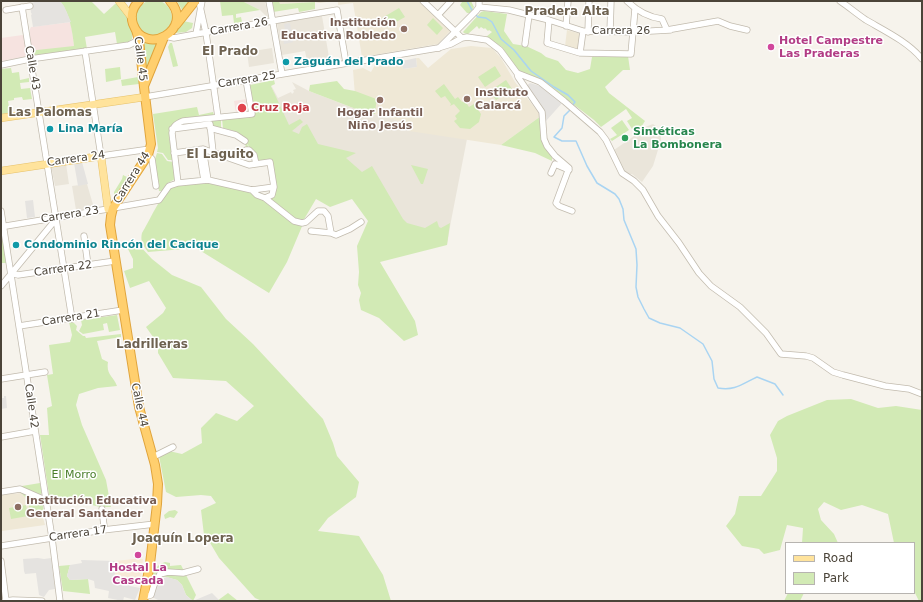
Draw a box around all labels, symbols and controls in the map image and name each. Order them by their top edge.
district label: Pradera Alta [525,5,609,19]
street label: Carrera 26 [209,15,269,39]
place label: Institución Educativa Robledo [281,16,396,42]
marker: Institución Educativa Robledo [399,24,409,34]
street label: Carrera 26 [592,24,650,38]
place label: Hotel Campestre Las Praderas [779,34,883,60]
street label: Calle 45 [131,36,149,82]
marker: Hotel Campestre Las Praderas [766,42,776,52]
street label: Calle 43 [22,45,42,91]
district label: El Prado [202,45,258,59]
place label: Zaguán del Prado [294,55,403,69]
marker: Zaguán del Prado [281,57,291,67]
street label: Carrera 25 [217,69,277,91]
place label: Instituto Calarcá [475,86,528,112]
marker: Instituto Calarcá [462,94,472,104]
marker: Hogar Infantil Niño Jesús [375,95,385,105]
place label: Cruz Roja [251,101,310,115]
marker: Cruz Roja [236,102,248,114]
district label: Las Palomas [8,106,92,120]
place label: Hogar Infantil Niño Jesús [337,106,423,132]
place label: Lina María [58,122,123,136]
marker: Lina María [45,124,55,134]
place label: Sintéticas La Bombonera [633,125,722,151]
marker: Sintéticas La Bombonera [620,133,630,143]
street label: Carrera 24 [46,148,106,170]
district label: El Laguito [186,148,254,162]
street label: Carrera 44 [111,150,153,206]
street label: Carrera 23 [40,204,100,226]
place label: Condominio Rincón del Cacique [24,238,219,252]
marker: Condominio Rincón del Cacique [11,240,21,250]
street label: Carrera 22 [33,258,93,280]
street label: Carrera 21 [41,307,101,329]
district label: Ladrilleras [116,338,188,352]
street label: Calle 44 [128,382,150,428]
street label: Calle 42 [21,383,41,429]
park label: El Morro [51,468,97,482]
place label: Institución Educativa General Santander [26,494,157,520]
marker: Institución Educativa General Santander [13,502,23,512]
street label: Carrera 17 [48,523,108,545]
district label: Joaquín Lopera [132,532,234,546]
legend [785,542,915,594]
marker: Hostal La Cascada [133,550,143,560]
text: Road [823,551,853,565]
place label: Hostal La Cascada [109,561,167,587]
text: Park [823,571,849,585]

